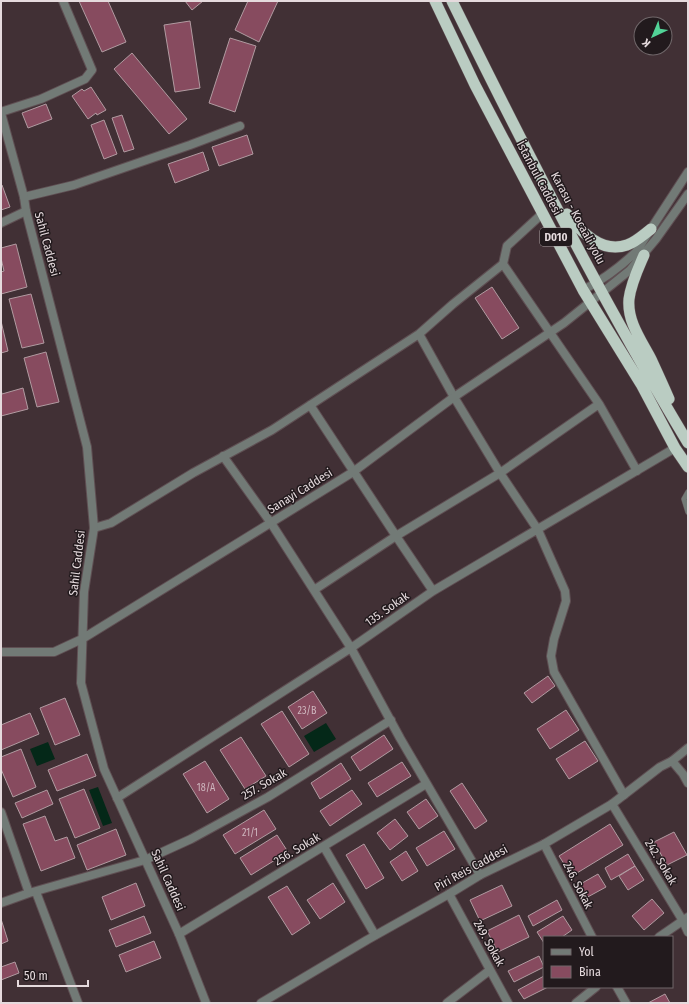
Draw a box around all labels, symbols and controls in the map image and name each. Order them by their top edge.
north arrow [633,16,673,56]
text: K [639,36,653,50]
street label: İstanbul Caddesi [514,138,565,217]
street label: Karasu - Kocaali yolu [548,170,608,266]
street label: Sahil Caddesi [32,210,62,278]
road number: D010 [540,228,572,246]
street label: Sanayi Caddesi [265,465,335,517]
street label: Sahil Caddesi [66,529,88,597]
street label: 135. Sokak [362,589,412,629]
house number: 23/B [298,705,317,717]
street label: 257. Sokak [239,765,289,803]
house number: 18/A [197,782,216,794]
house number: 21/1 [242,827,258,839]
street label: 256. Sokak [271,830,323,868]
street label: 242. Sokak [642,837,680,888]
street label: Piri Reis Caddesi [432,842,510,894]
street label: Sahil Caddesi [148,847,188,913]
street label: 246. Sokak [560,859,596,911]
street label: 249. Sokak [471,917,508,969]
legend [543,936,673,988]
text: Yol [579,945,594,959]
scale bar [18,962,88,988]
text: Bina [579,965,601,979]
text: 50 m [24,969,48,983]

